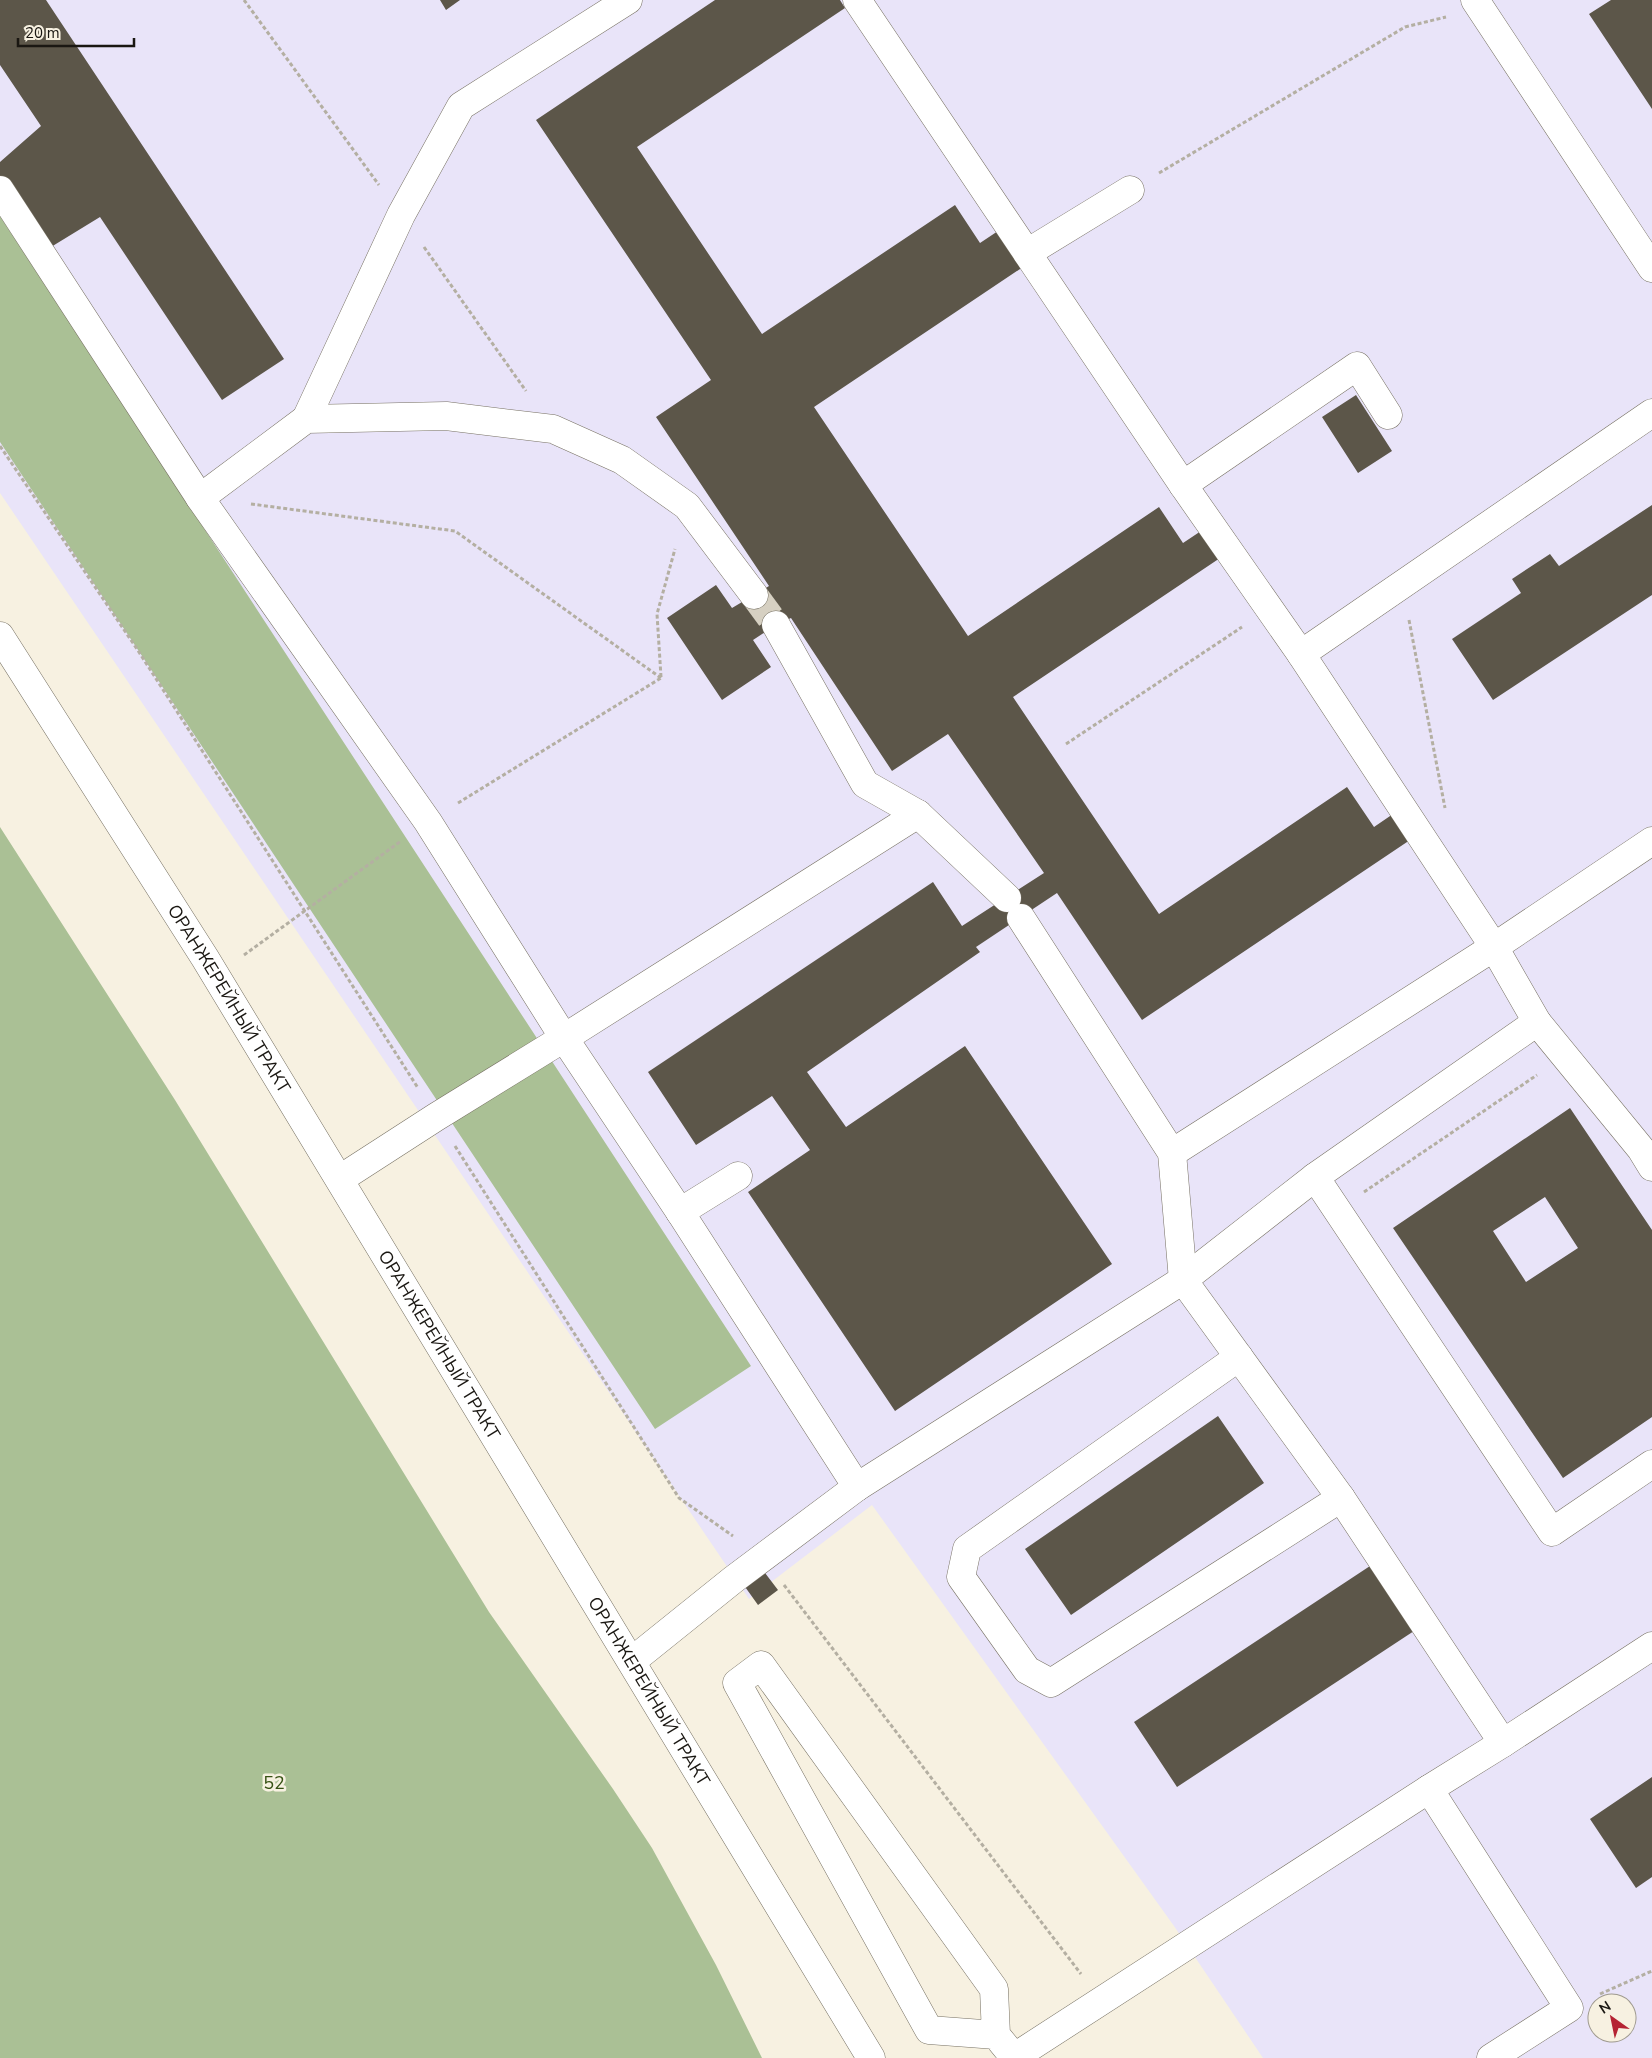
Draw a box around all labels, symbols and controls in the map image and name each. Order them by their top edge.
scale bar [18,15,134,47]
text: 20 m [25,23,60,43]
street label: ОРАНЖЕРЕЙНЫЙ ТРАКТ [162,900,296,1098]
street label: ОРАНЖЕРЕЙНЫЙ ТРАКТ [373,1246,506,1444]
street label: ОРАНЖЕРЕЙНЫЙ ТРАКТ [582,1592,716,1791]
park label: 52 [263,1771,285,1795]
north arrow [1587,1993,1637,2043]
text: N [1596,1997,1615,2018]

